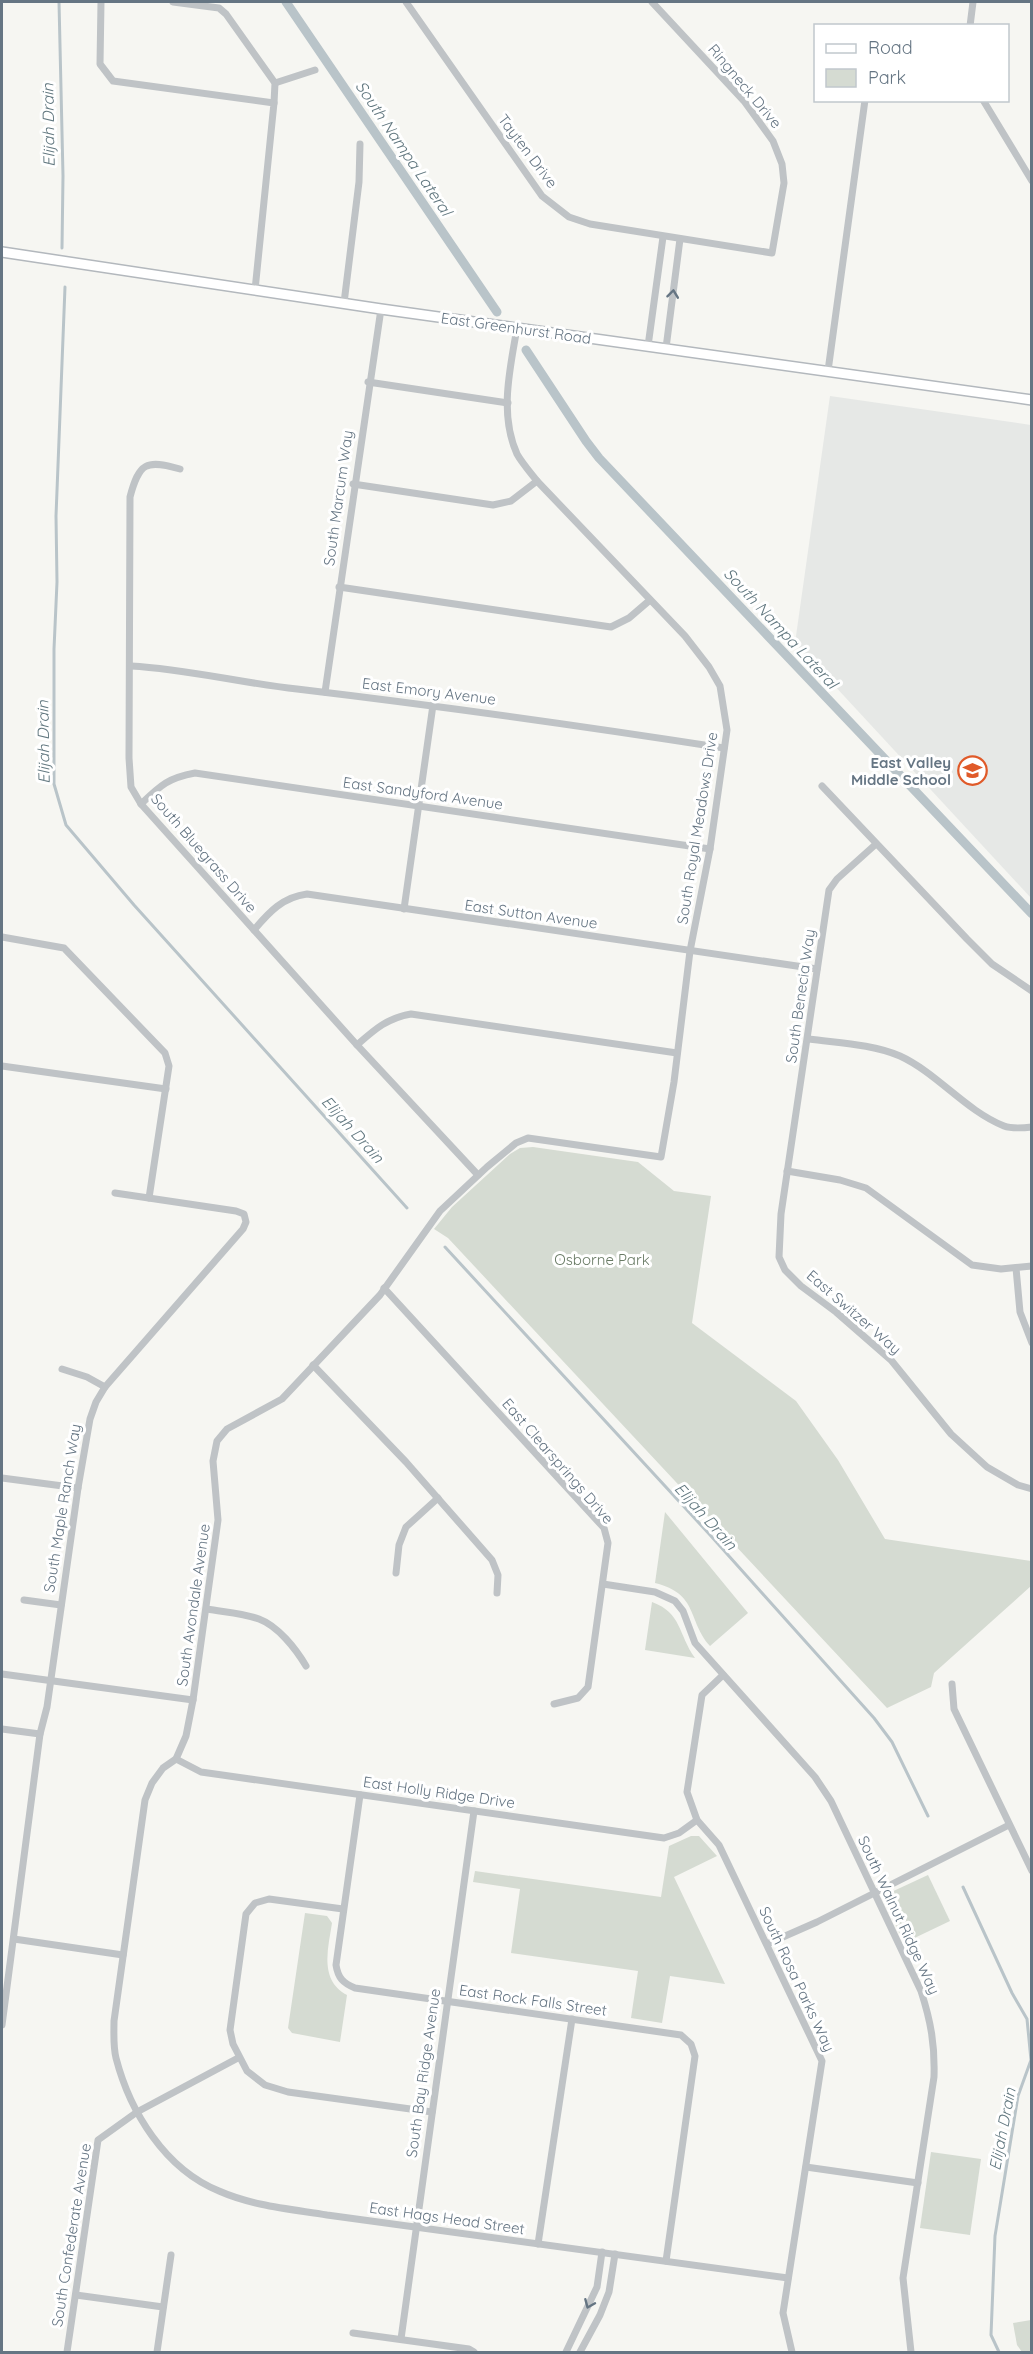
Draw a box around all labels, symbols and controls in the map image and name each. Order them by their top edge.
legend [814,24,1009,102]
text: Road [868,36,913,59]
street label: Ringneck Drive [704,40,786,132]
text: Park [868,66,906,89]
water label: South Nampa Lateral [351,77,458,221]
water label: Elijah Drain [37,82,59,167]
street label: Tayten Drive [494,110,562,192]
one-way arrow [666,289,679,298]
street label: East Greenhurst Road [440,308,592,348]
street label: South Marcum Way [319,429,357,567]
water label: South Nampa Lateral [720,563,844,694]
street label: East Emory Avenue [361,673,497,709]
water label: Elijah Drain [32,699,54,784]
street label: South Royal Meadows Drive [672,730,722,926]
place label: East Valley Middle School [851,753,951,789]
school or university icon: East Valley Middle School [956,755,988,787]
street label: East Sandyford Avenue [342,772,504,814]
street label: South Bluegrass Drive [147,789,261,917]
street label: East Sutton Avenue [463,895,599,933]
street label: South Benecia Way [781,928,819,1064]
water label: Elijah Drain [318,1091,389,1167]
park label: Osborne Park [554,1250,650,1269]
street label: East Switzer Way [803,1266,905,1358]
street label: East Clearsprings Drive [498,1394,618,1528]
street label: South Maple Ranch Way [39,1422,85,1594]
water label: Elijah Drain [671,1478,742,1554]
street label: South Avondale Avenue [172,1522,214,1688]
street label: East Holly Ridge Drive [362,1772,516,1812]
street label: South Walnut Ridge Way [854,1833,944,1997]
street label: South Rosa Parks Way [755,1903,839,2055]
street label: East Rock Falls Street [458,1980,608,2020]
street label: South Bay Ridge Avenue [402,1987,444,2159]
water label: Elijah Drain [984,2085,1020,2172]
street label: South Confederate Avenue [47,2142,95,2328]
street label: East Hags Head Street [368,2198,526,2238]
one-way arrow [585,2298,597,2309]

